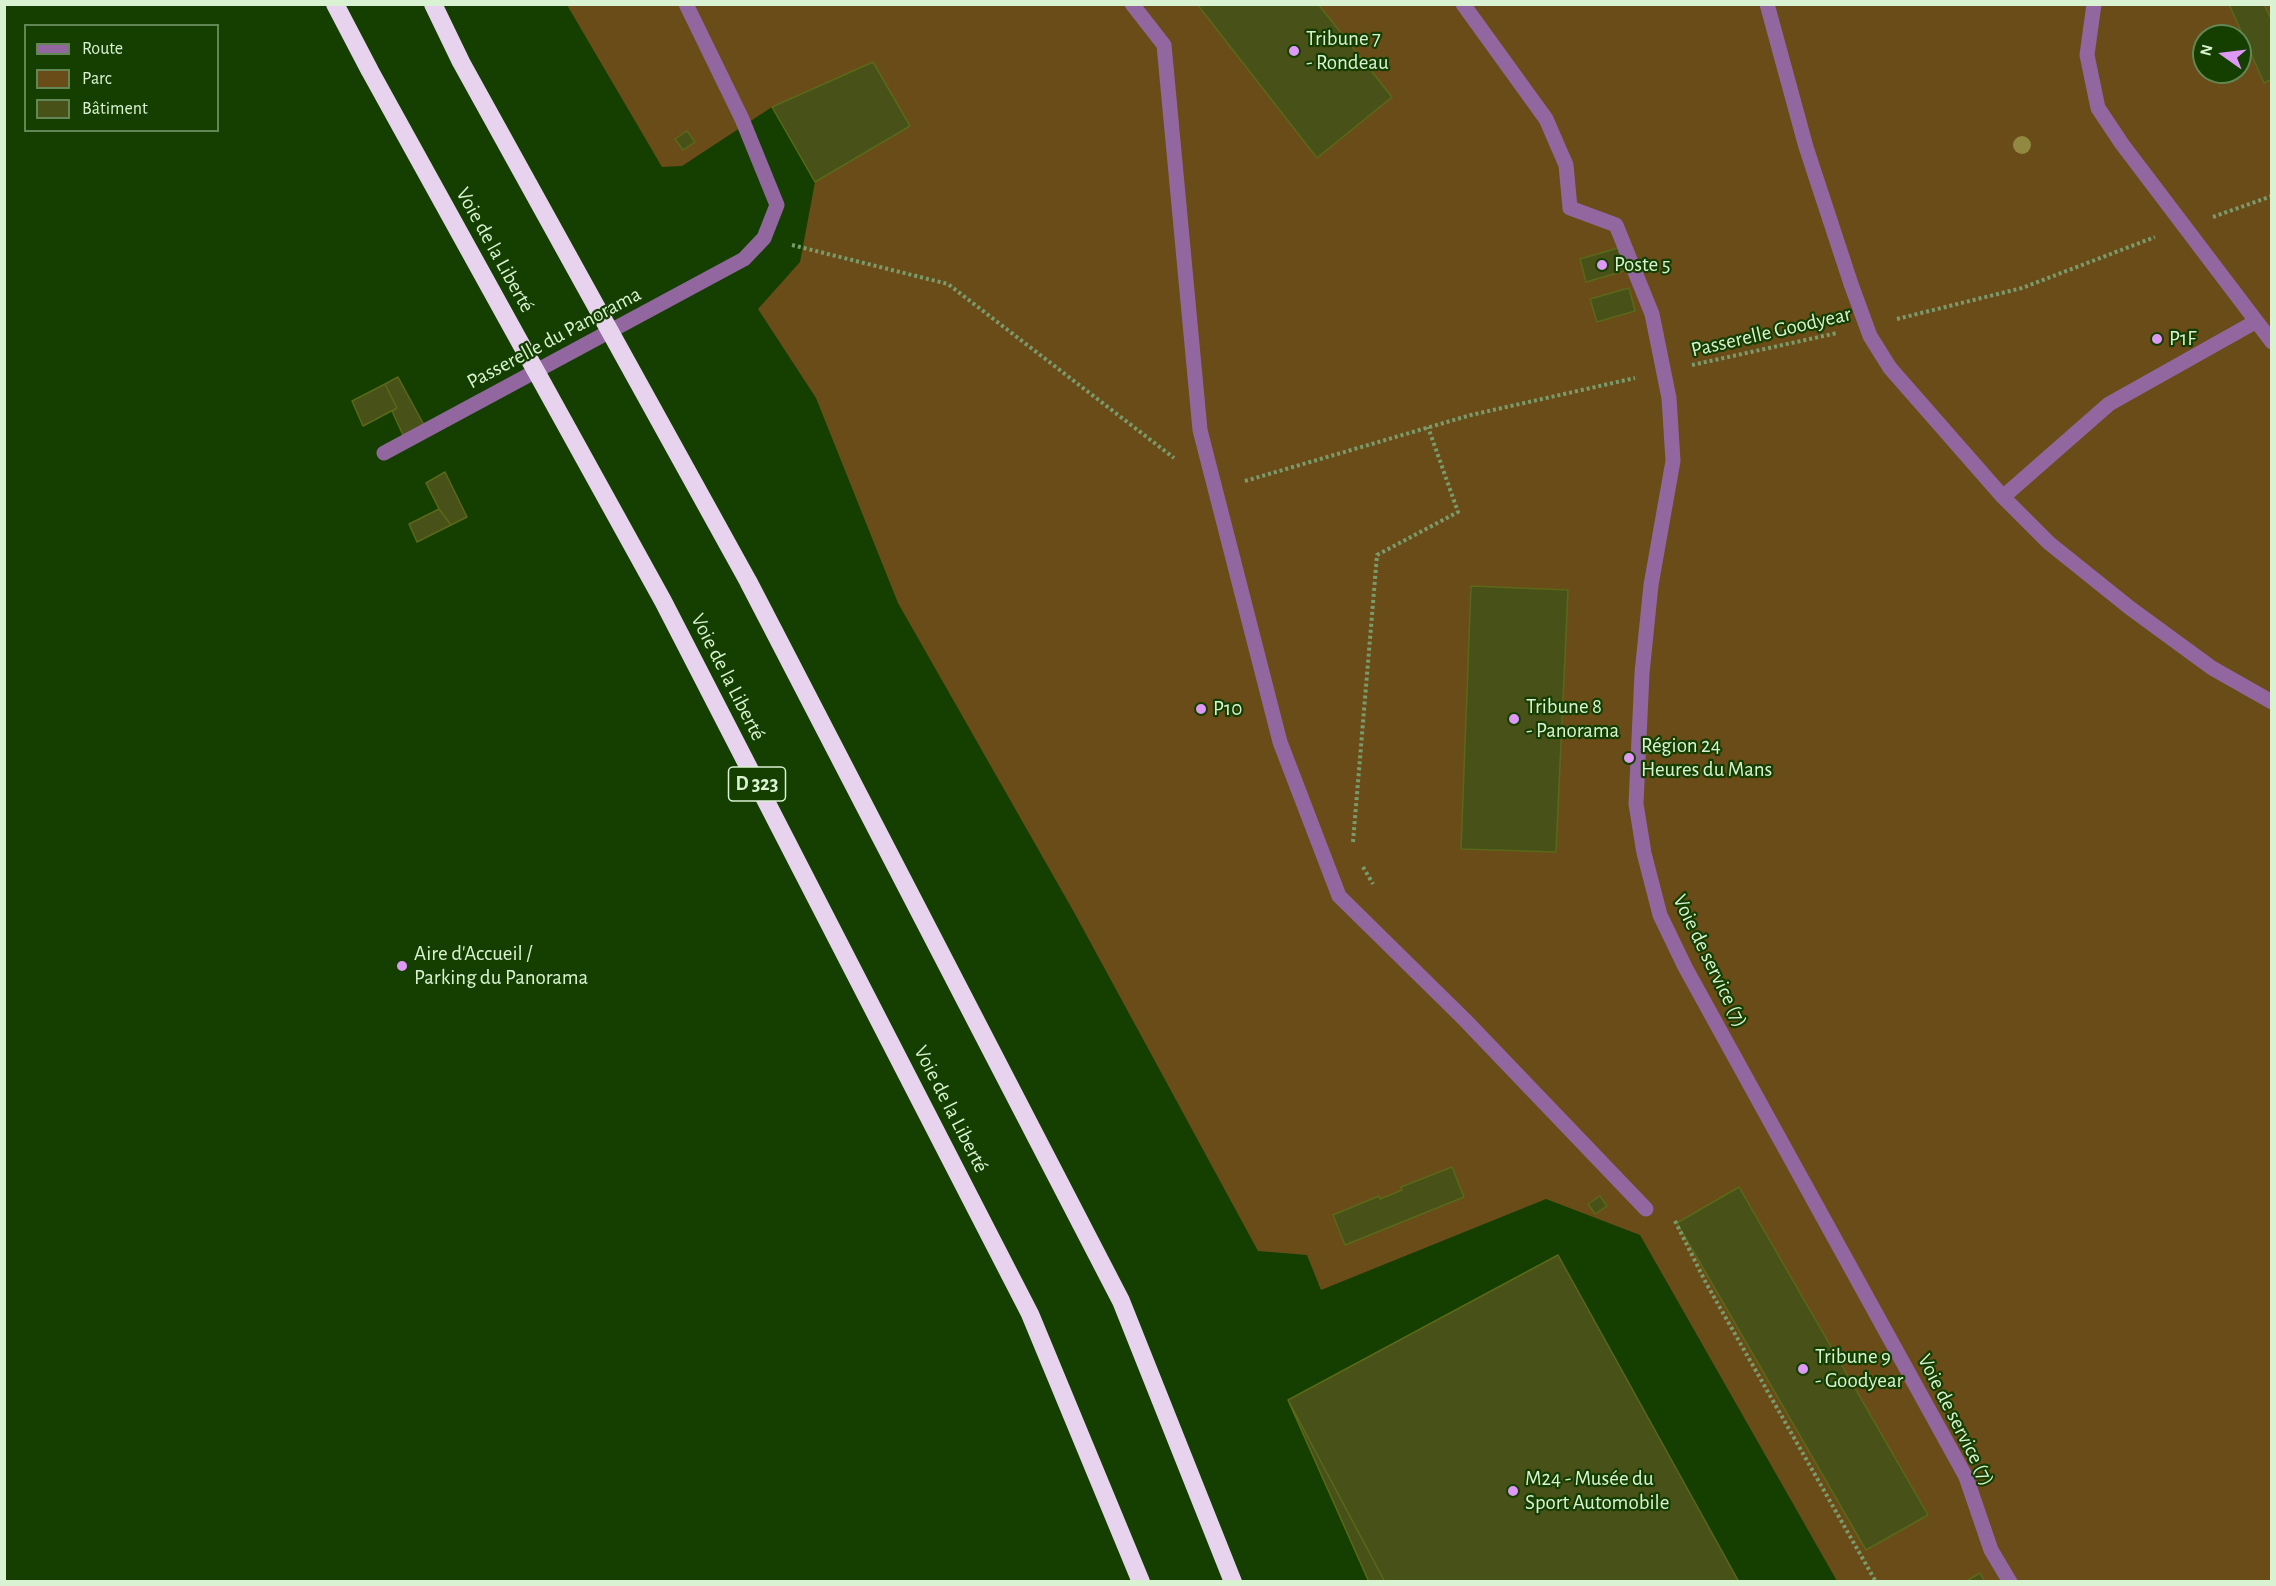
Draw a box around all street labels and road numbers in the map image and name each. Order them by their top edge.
street label: Voie de la Liberté [450,183,540,317]
street label: Passerelle du Panorama [463,281,645,395]
street label: Passerelle Goodyear [1688,301,1854,363]
street label: Voie de la Liberté [685,609,771,745]
road number: D 323 [728,767,786,801]
street label: Voie de service (7) [1667,891,1753,1031]
street label: Voie de la Liberté [908,1041,994,1177]
street label: Voie de service (7) [1912,1350,2000,1490]

